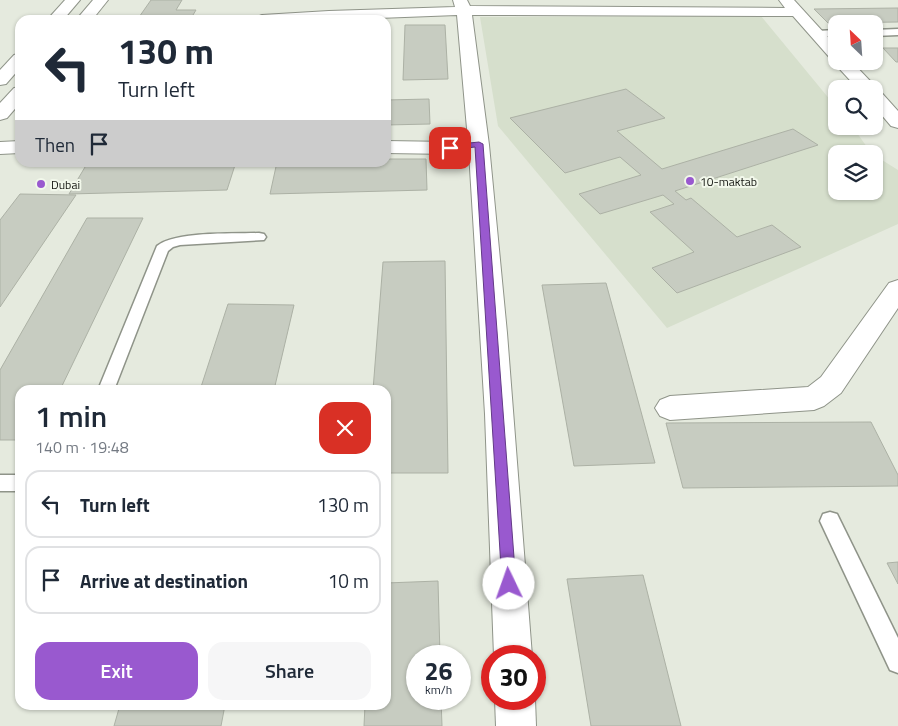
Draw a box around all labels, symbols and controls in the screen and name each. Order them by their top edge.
north arrow [828,15,882,70]
map controls [828,15,883,200]
text: 130 m [118,24,214,78]
icon: left [35,35,100,100]
text: Turn left [118,72,195,106]
button: search [828,80,883,135]
pin [429,127,471,169]
text: Then [35,130,75,159]
icon: arrive [85,130,113,158]
icon: arrive [436,134,464,162]
button: layers [828,145,883,200]
place label: 10-maktab [700,172,757,191]
place label: Dubai [51,175,80,194]
marker: 10-maktab [684,175,696,187]
marker: Dubai [35,178,47,190]
text: 1 min [35,393,107,439]
button: close [319,402,371,454]
text: 140 m · 19:48 [35,435,129,459]
icon: left [37,490,65,518]
text: Turn left [80,490,150,519]
text: 130 m [317,490,369,519]
position arrow [482,557,534,609]
icon: arrive [37,566,65,594]
text: Arrive at destination [80,566,248,595]
text: 10 m [328,566,369,595]
button: Exit [35,642,198,700]
button: Share [208,642,371,700]
speed limit sign: 30 [481,645,546,710]
text: 26 [424,652,453,690]
text: km/h [425,680,452,699]

